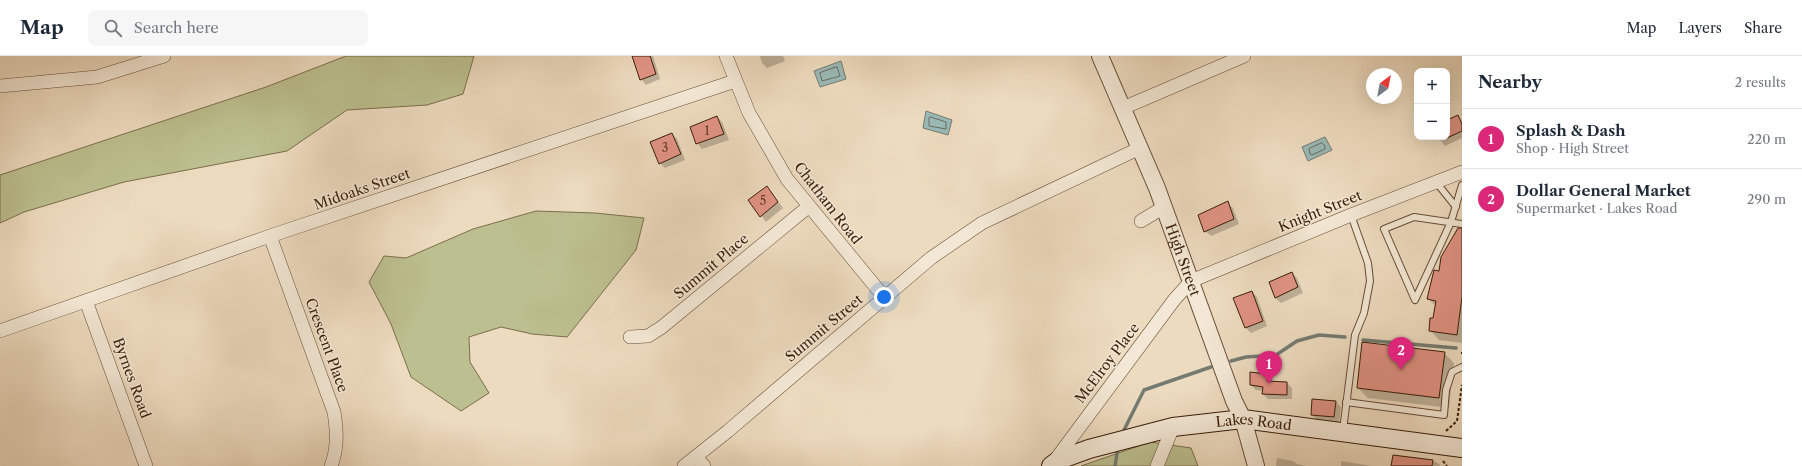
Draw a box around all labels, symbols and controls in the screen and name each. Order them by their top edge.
search box [88,10,368,46]
text: Map [20,16,64,39]
icon: search [102,17,124,39]
text: Search here [134,18,219,37]
text: Map [1626,19,1656,37]
text: Layers [1678,19,1722,37]
text: Share [1744,19,1782,37]
north arrow [1366,68,1402,104]
map controls [1414,68,1450,140]
button: + [1414,68,1450,104]
text: Nearby [1478,72,1542,92]
text: 2 results [1735,74,1786,90]
button: − [1414,104,1450,140]
text: Splash & Dash [1516,121,1625,140]
house number: 1 [704,123,710,138]
text: 1 [1488,131,1494,147]
text: 220 m [1747,131,1786,147]
house number: 3 [662,140,668,155]
text: Shop · High Street [1516,140,1629,156]
street label: Chatham Road [790,158,866,248]
street label: Midoaks Street [312,164,412,214]
text: Dollar General Market [1516,181,1691,200]
street label: Knight Street [1276,186,1364,236]
text: 2 [1487,191,1495,207]
text: 290 m [1747,191,1786,207]
house number: 5 [760,193,766,208]
text: Supermarket · Lakes Road [1516,200,1677,216]
street label: High Street [1162,221,1204,298]
street label: Summit Place [670,229,752,302]
your location [874,287,894,307]
street label: Summit Street [782,290,866,366]
street label: Crescent Place [302,295,352,395]
street label: McElroy Place [1071,319,1143,407]
street label: Byrnes Road [109,335,155,421]
pin: 2 [1388,337,1414,370]
pin: 1 [1256,351,1282,384]
street label: Lakes Road [1215,410,1293,434]

